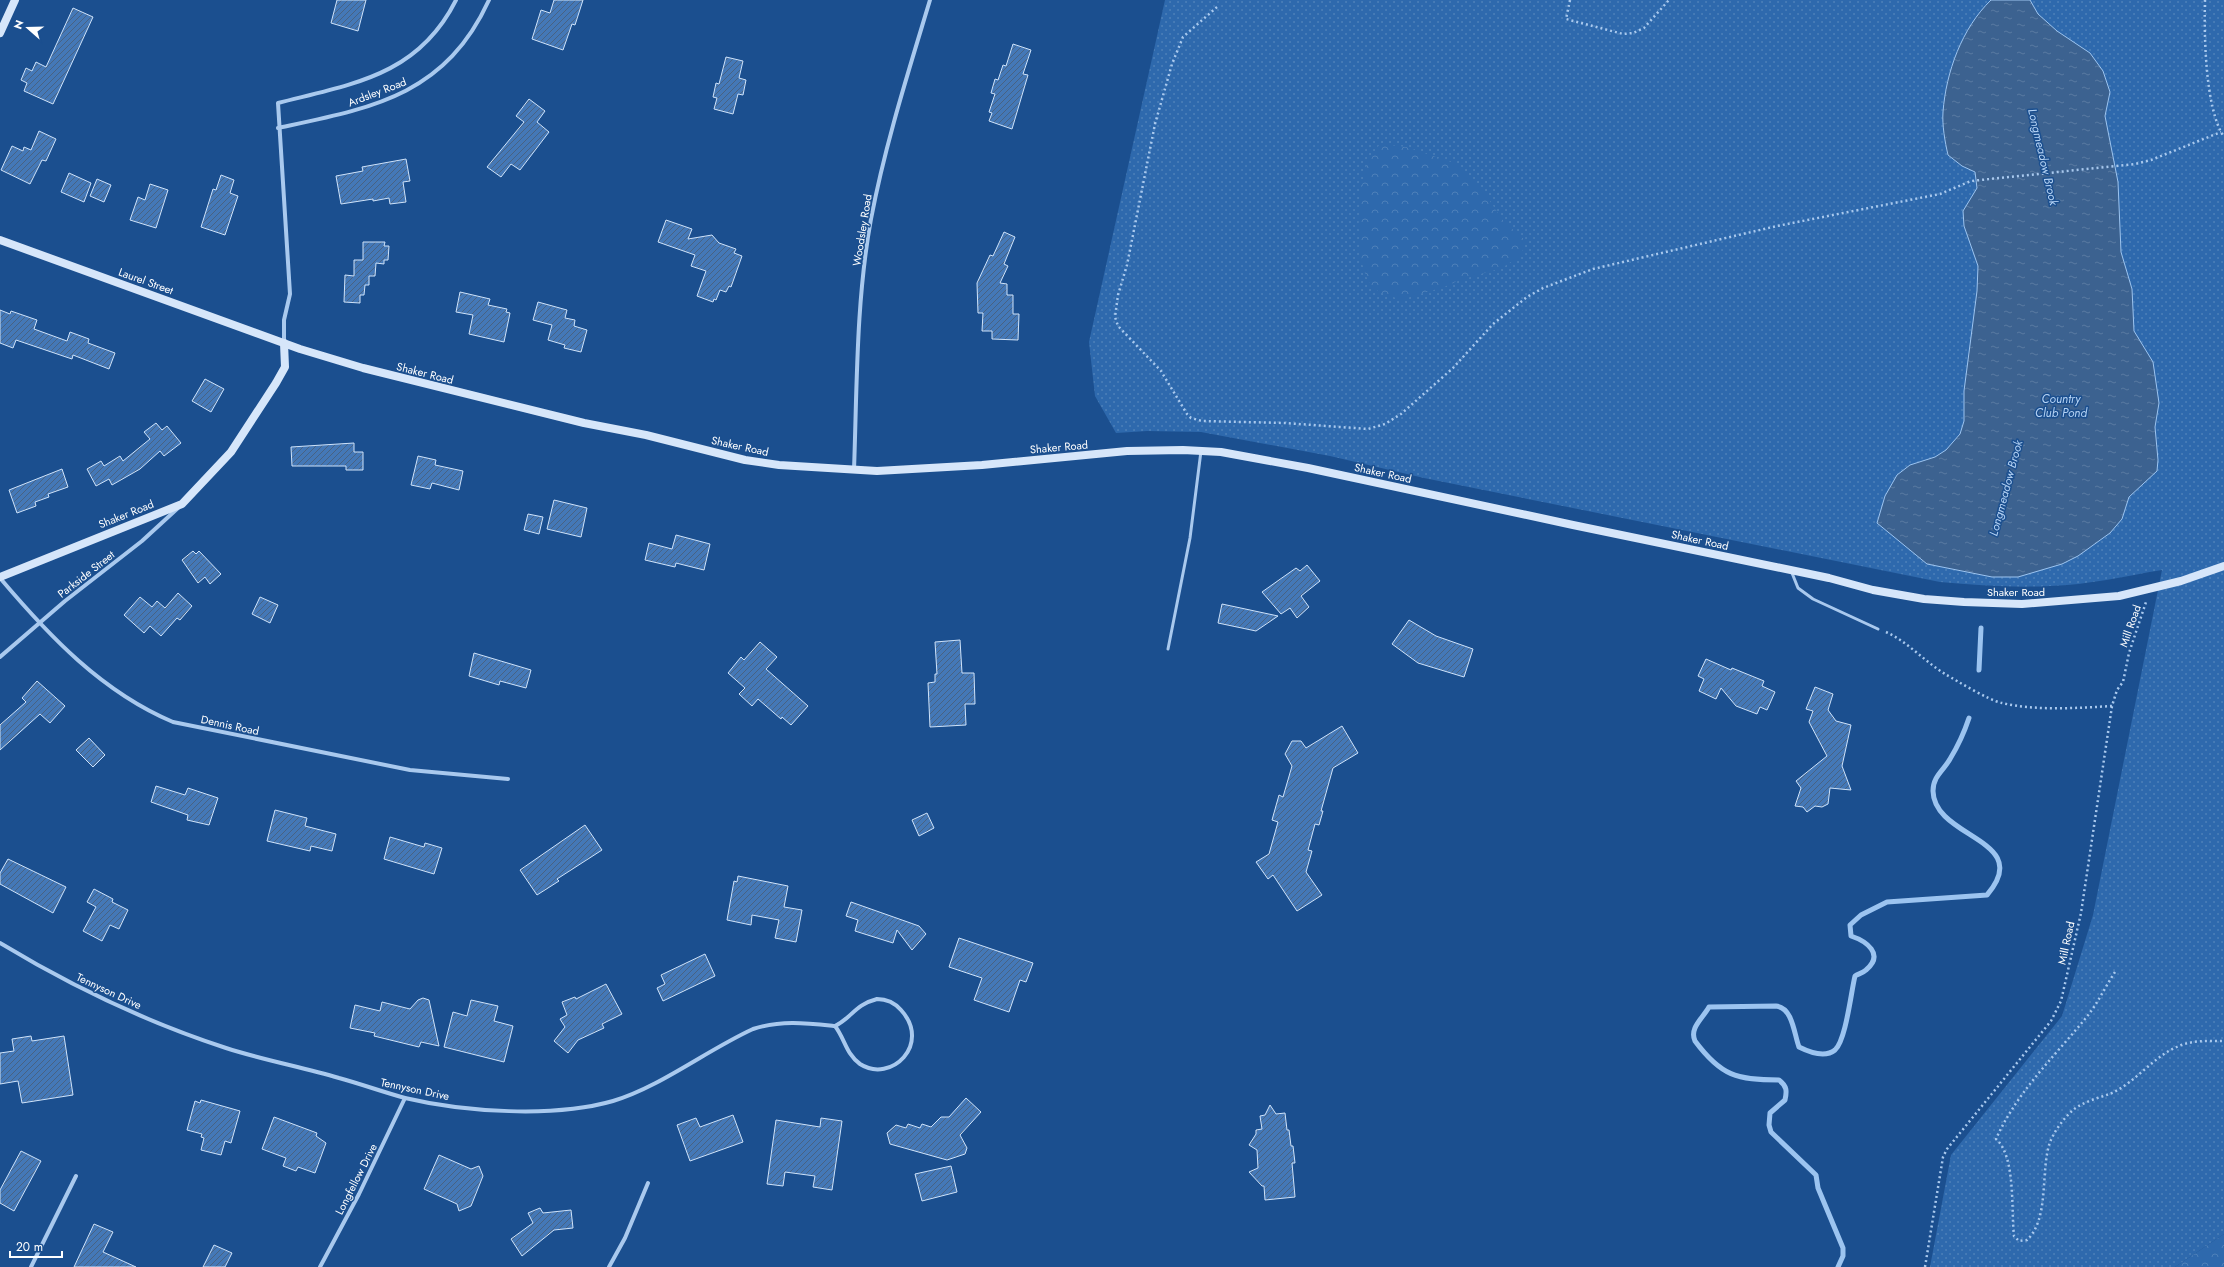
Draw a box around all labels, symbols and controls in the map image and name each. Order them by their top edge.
north arrow [8,8,48,48]
text: N [10,18,28,31]
street label: Ardsley Road [345,73,409,111]
water label: Longmeadow Brook [2023,107,2063,208]
street label: Woodsley Road [848,193,876,267]
street label: Laurel Street [116,264,176,298]
street label: Shaker Road [395,358,455,388]
water label: Country Club Pond [2035,390,2088,422]
street label: Shaker Road [710,432,770,460]
street label: Shaker Road [1029,436,1089,458]
water label: Longmeadow Brook [1985,437,2028,538]
street label: Shaker Road [1353,459,1413,487]
street label: Shaker Road [96,496,156,532]
street label: Shaker Road [1670,526,1730,554]
street label: Parkside Street [54,546,118,601]
street label: Shaker Road [1987,584,2045,600]
street label: Mill Road [2115,603,2145,649]
street label: Dennis Road [199,711,261,739]
street label: Mill Road [2054,920,2078,966]
street label: Tennyson Drive [74,969,144,1013]
street label: Tennyson Drive [379,1074,451,1104]
street label: Longfellow Drive [331,1140,381,1217]
scale bar [10,1233,62,1259]
text: 20 m [16,1238,43,1256]

